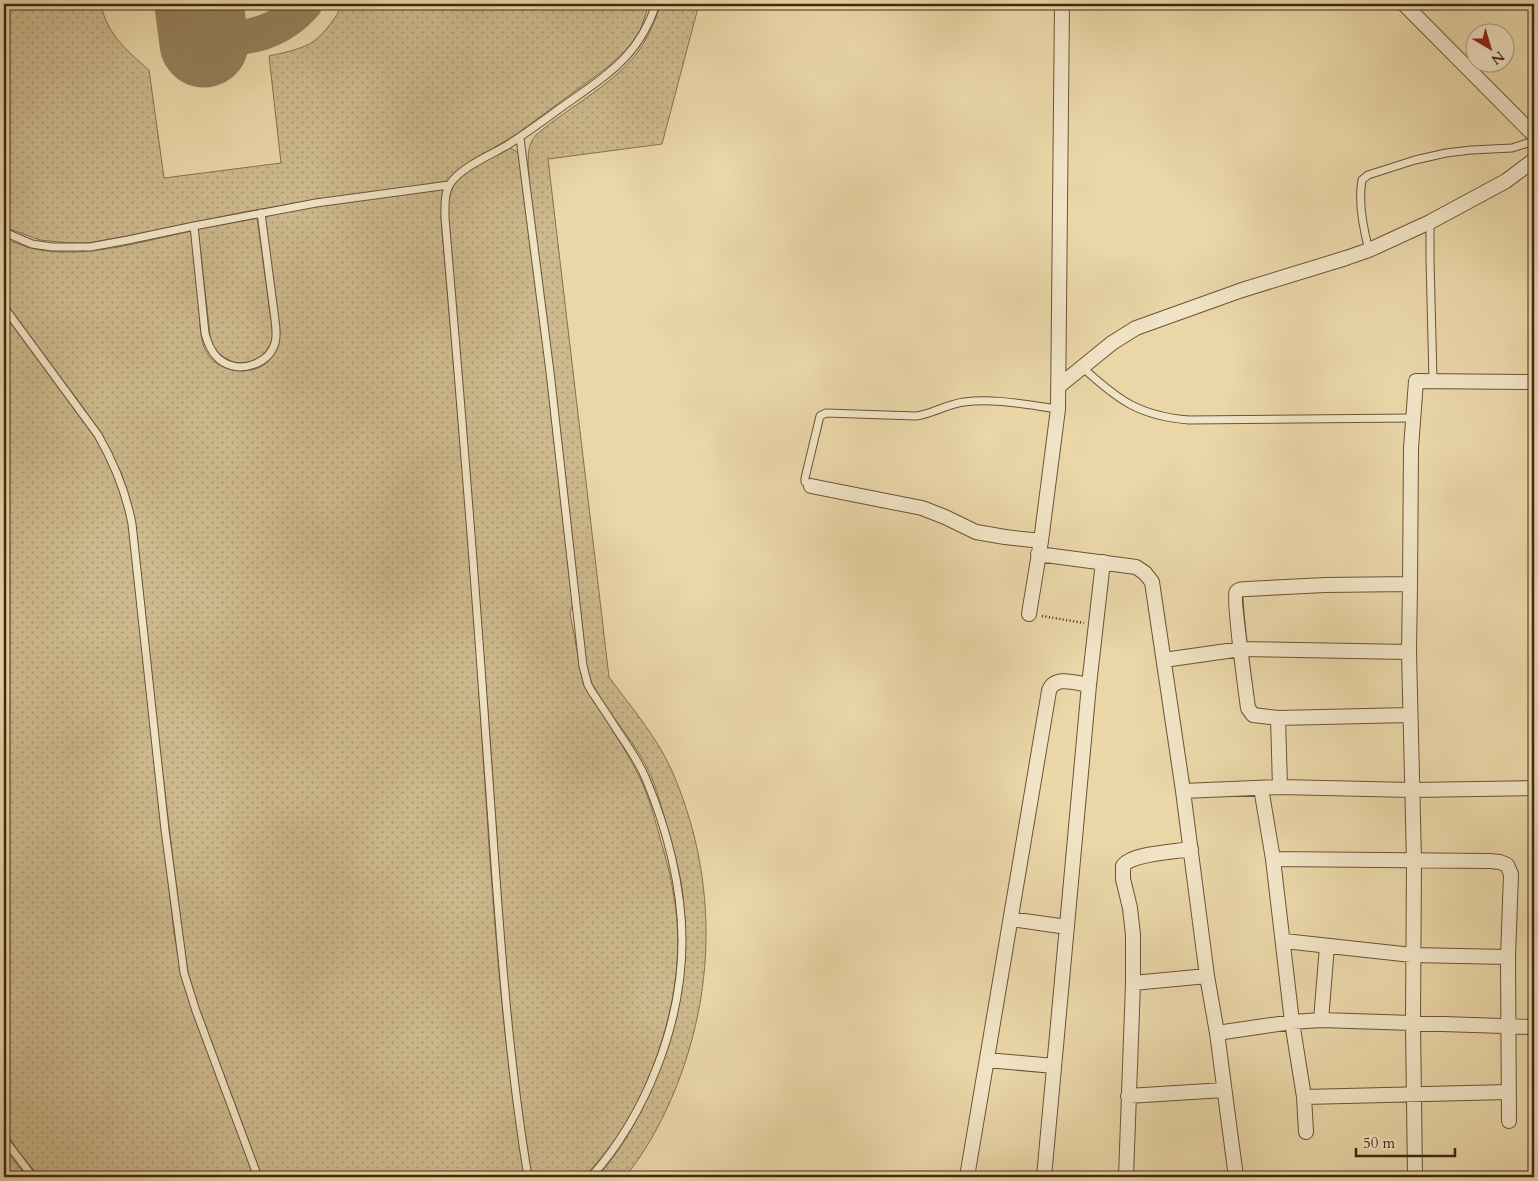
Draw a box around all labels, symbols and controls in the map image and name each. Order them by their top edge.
north arrow [1466,22,1516,72]
text: N [1487,47,1508,69]
scale bar [1356,1126,1454,1158]
text: 50 m [1363,1133,1395,1153]

